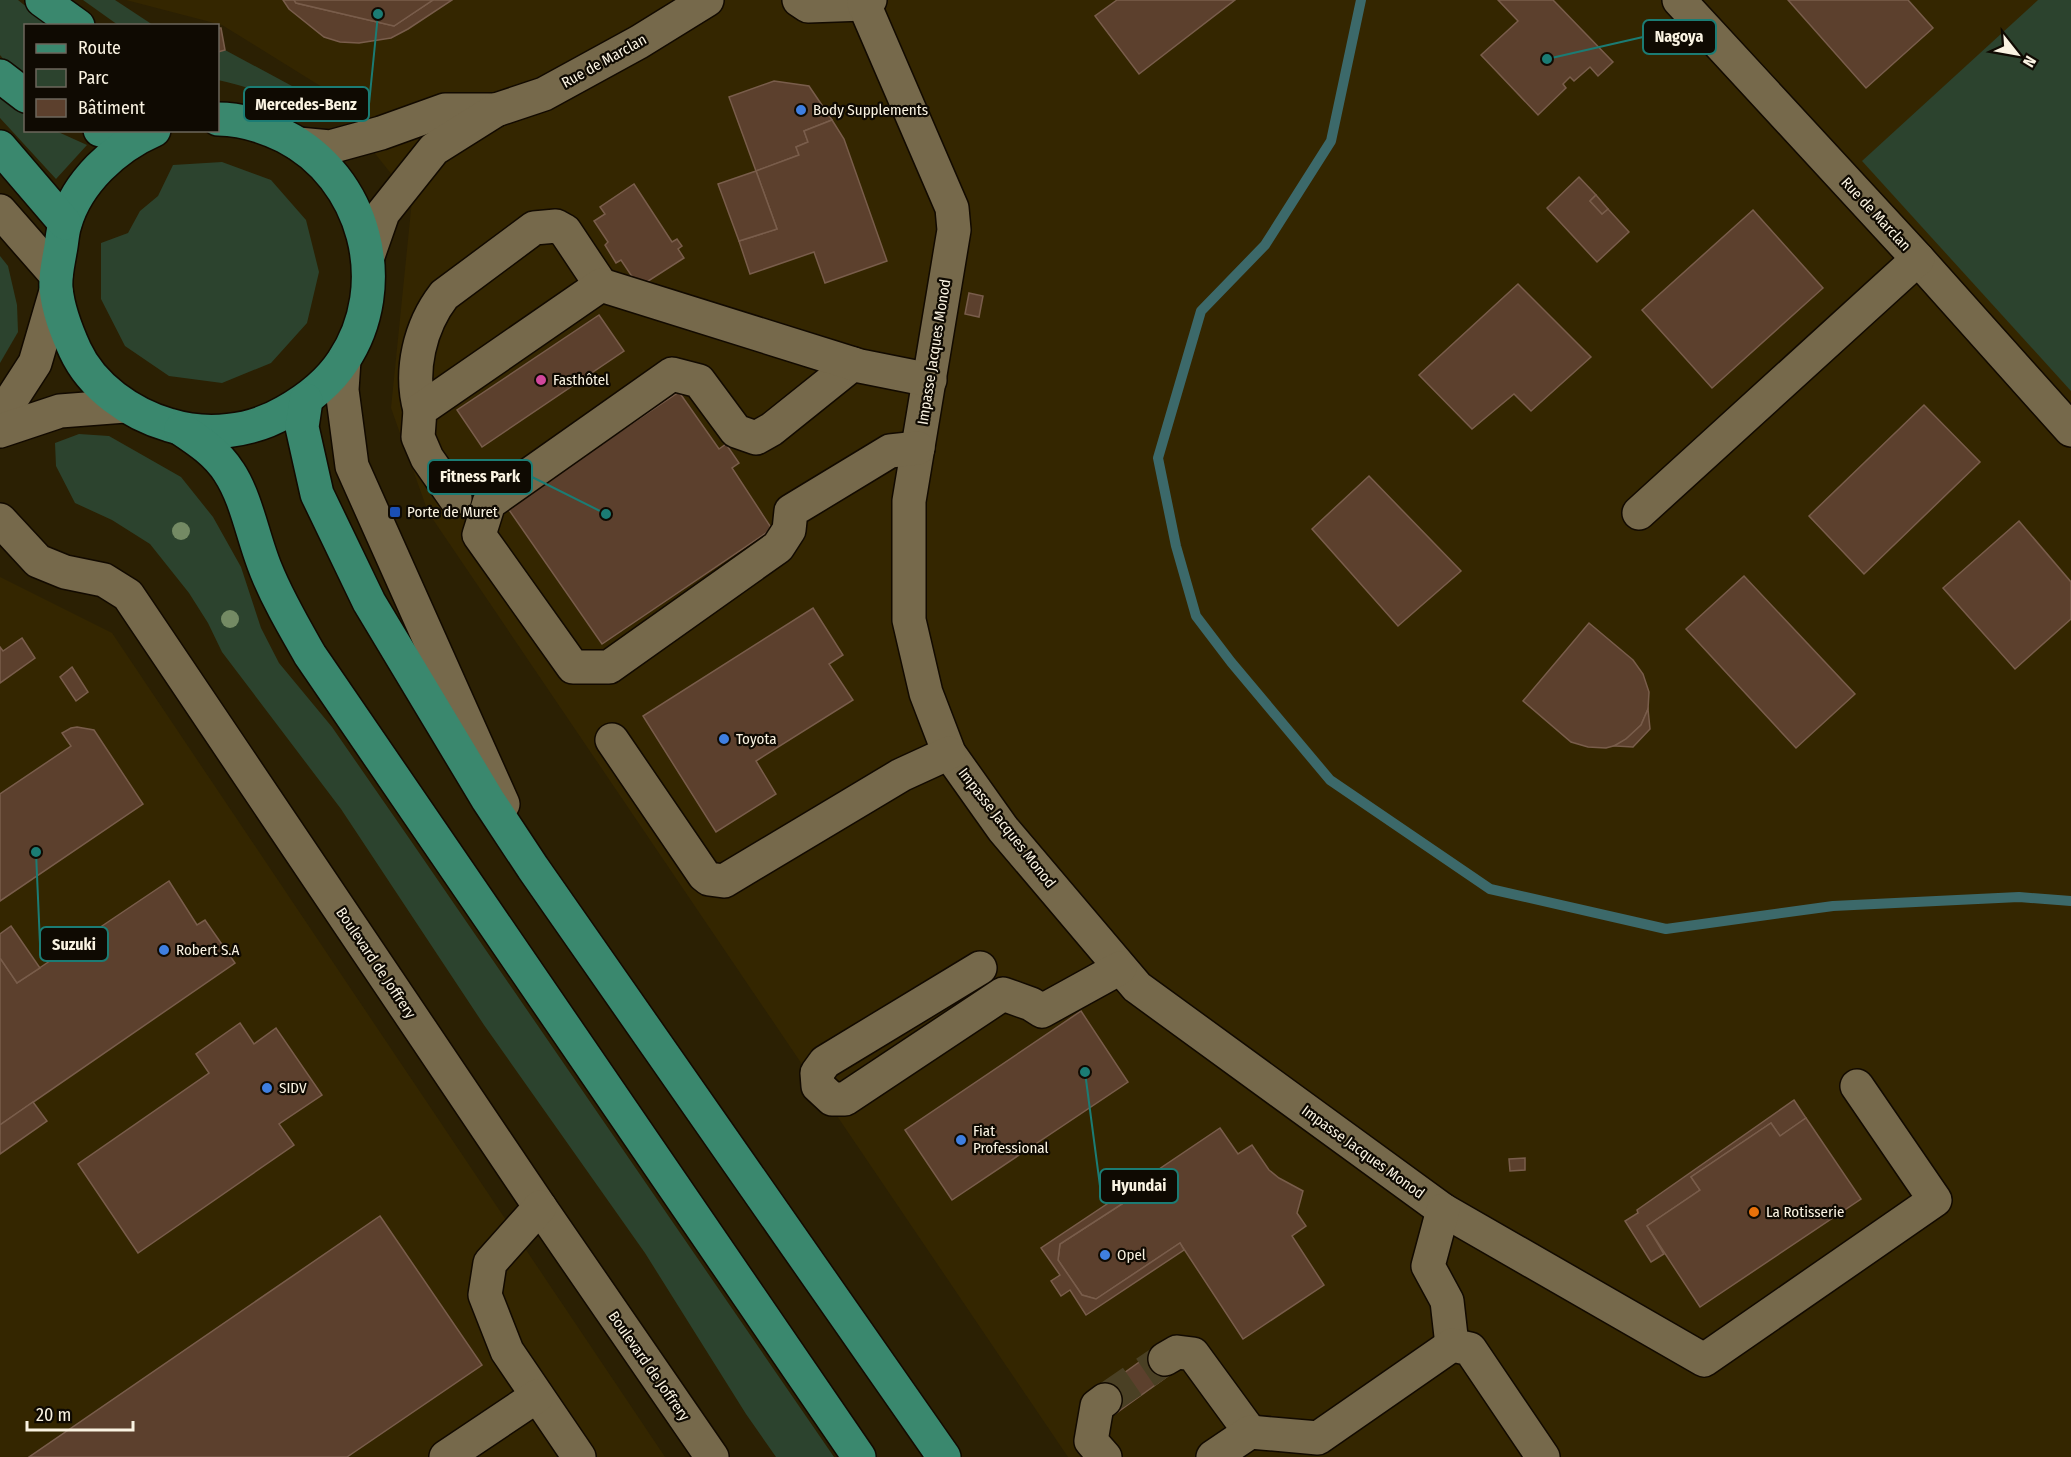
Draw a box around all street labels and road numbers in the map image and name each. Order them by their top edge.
street label: Rue de Marclan [558,30,650,92]
street label: Rue de Marclan [1837,173,1915,255]
street label: Impasse Jacques Monod [914,278,954,426]
street label: Impasse Jacques Monod [955,764,1059,892]
street label: Boulevard de Joffrery [332,904,420,1022]
street label: Impasse Jacques Monod [1298,1101,1428,1203]
street label: Boulevard de Joffrery [604,1308,694,1425]

